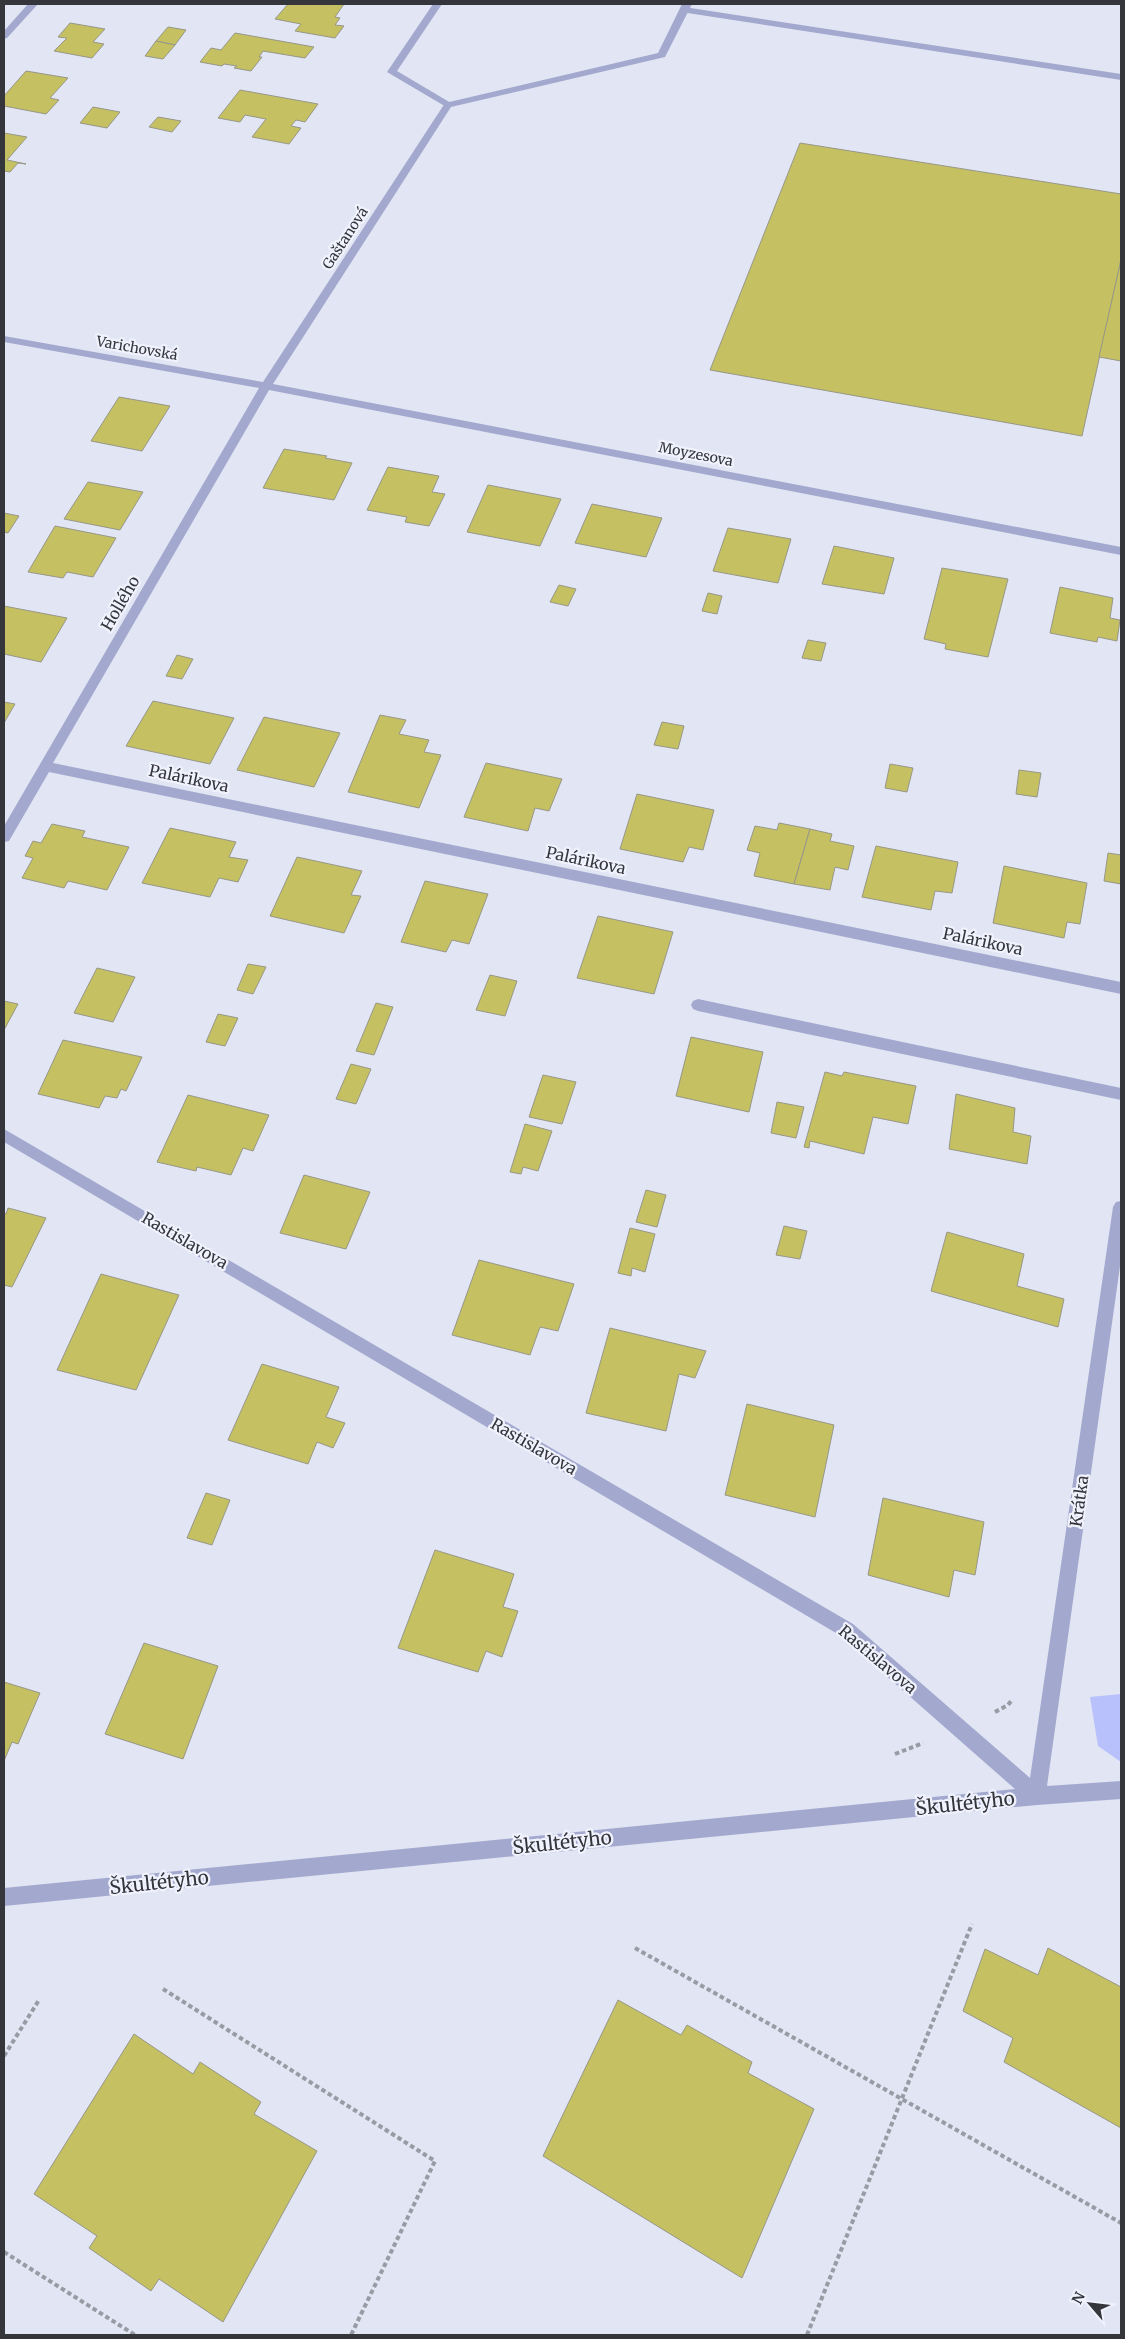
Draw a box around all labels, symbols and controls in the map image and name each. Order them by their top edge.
street label: Gaštanová [318,203,372,272]
street label: Varichovská [94,332,179,364]
street label: Moyzesova [657,438,735,470]
street label: Hollého [96,572,144,634]
street label: Palárikova [147,760,231,796]
street label: Palárikova [544,842,628,878]
street label: Palárikova [941,923,1025,959]
street label: Rastislavova [138,1207,232,1273]
street label: Rastislavova [487,1413,581,1479]
street label: Krátka [1065,1474,1093,1528]
street label: Rastislavova [835,1620,922,1698]
street label: Škultétyho [914,1785,1016,1820]
street label: Škultétyho [511,1824,613,1859]
street label: Škultétyho [108,1864,210,1899]
north arrow [1065,2279,1115,2329]
text: N [1068,2289,1089,2307]

